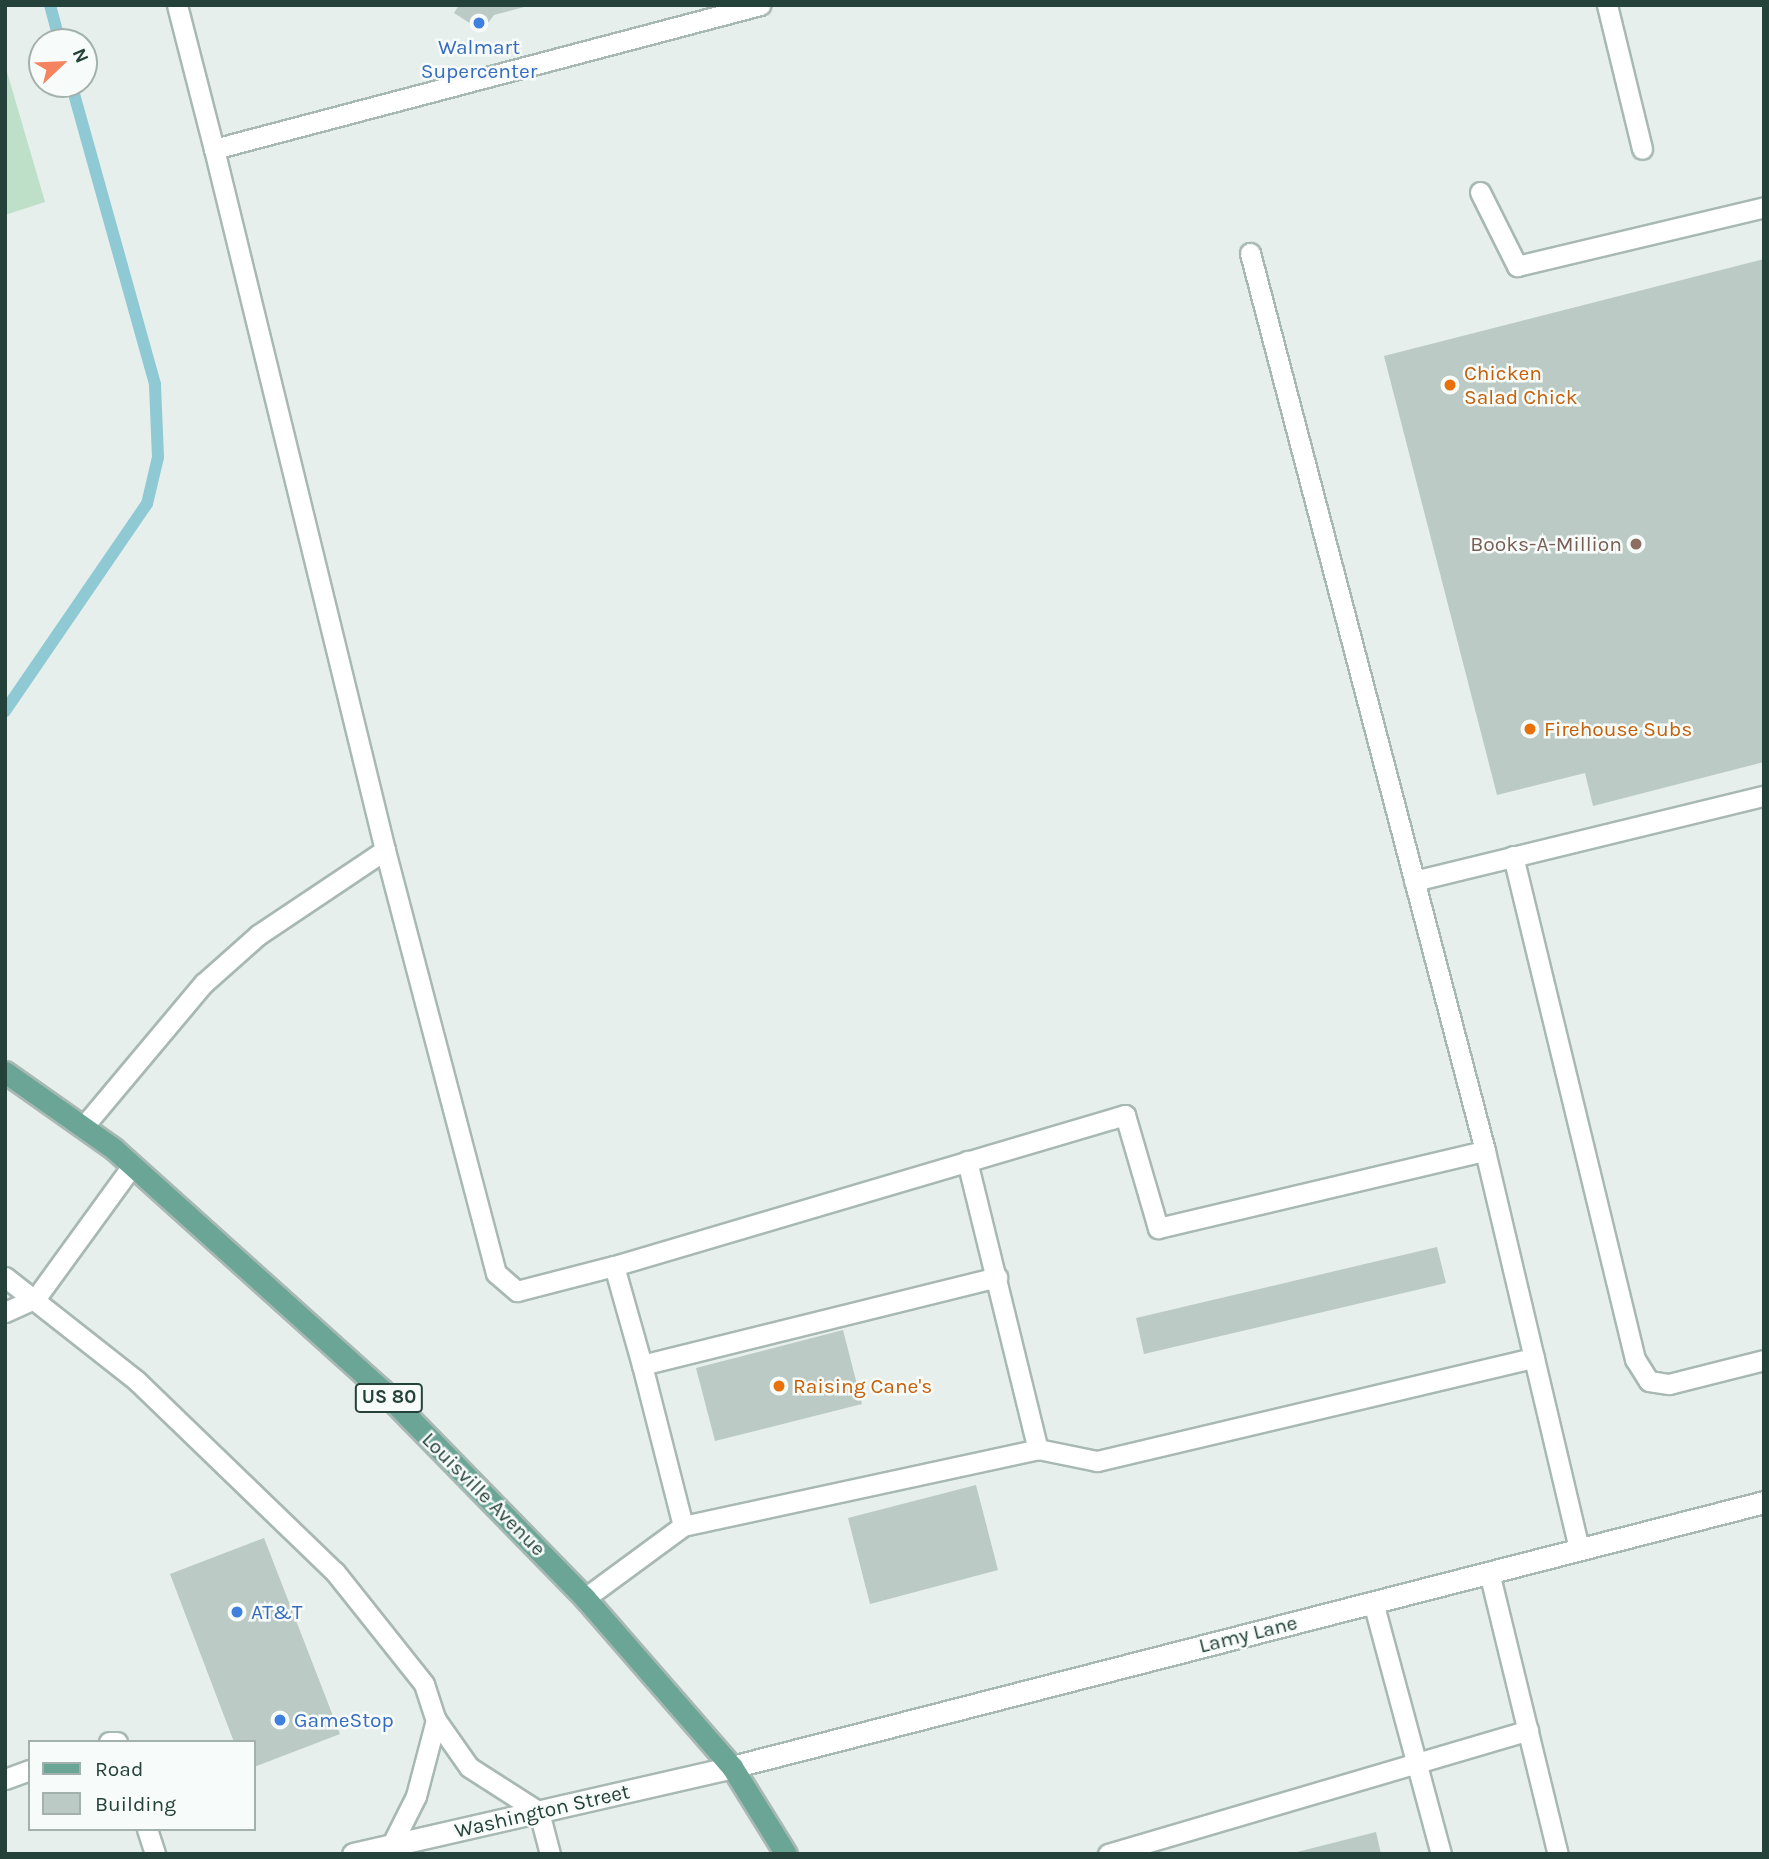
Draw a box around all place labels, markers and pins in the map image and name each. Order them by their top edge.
marker: Walmart Supercenter [471,15,487,31]
place label: Walmart Supercenter [421,34,537,84]
place label: Chicken Salad Chick [1464,360,1578,410]
marker: Chicken Salad Chick [1442,377,1458,393]
place label: Books-A-Million [1470,531,1622,557]
marker: Books-A-Million [1628,536,1644,552]
place label: Firehouse Subs [1544,716,1692,742]
marker: Firehouse Subs [1522,721,1538,737]
place label: Raising Cane's [793,1373,932,1399]
marker: Raising Cane's [771,1378,787,1394]
place label: AT&T [251,1599,302,1625]
marker: AT&T [229,1604,245,1620]
place label: GameStop [294,1707,394,1733]
marker: GameStop [272,1712,288,1728]

